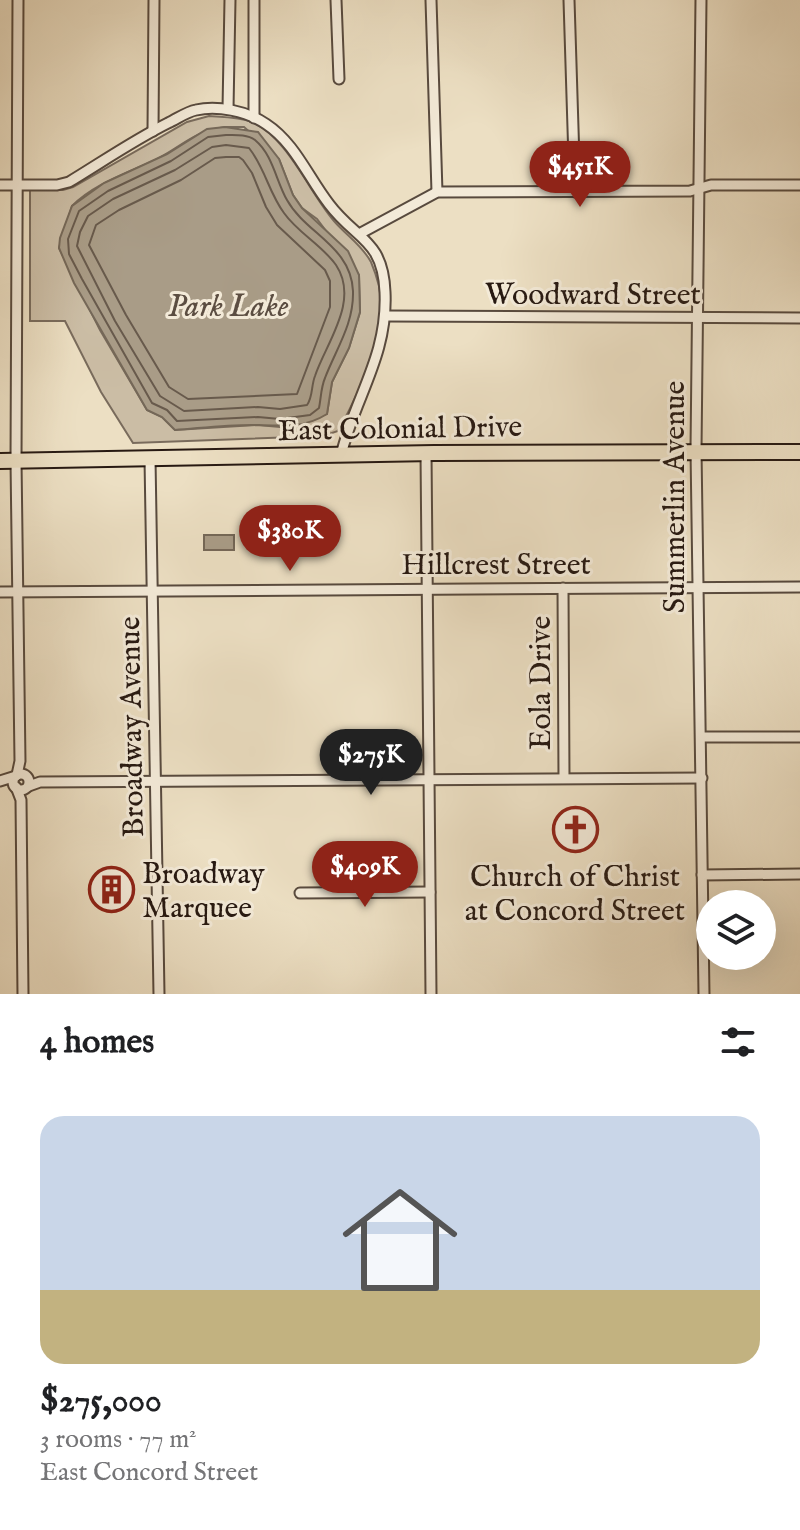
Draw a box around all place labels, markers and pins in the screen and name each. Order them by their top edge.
pin: $451K [524,141,636,209]
pin: $380K [234,505,346,573]
pin: $275K [315,729,427,797]
church icon: Church of Christ at Concord Street [551,806,599,854]
pin: $409K [309,841,421,909]
place label: Broadway Marquee [142,856,265,928]
place label: Church of Christ at Concord Street [465,859,685,931]
building icon: Broadway Marquee [87,866,135,914]

